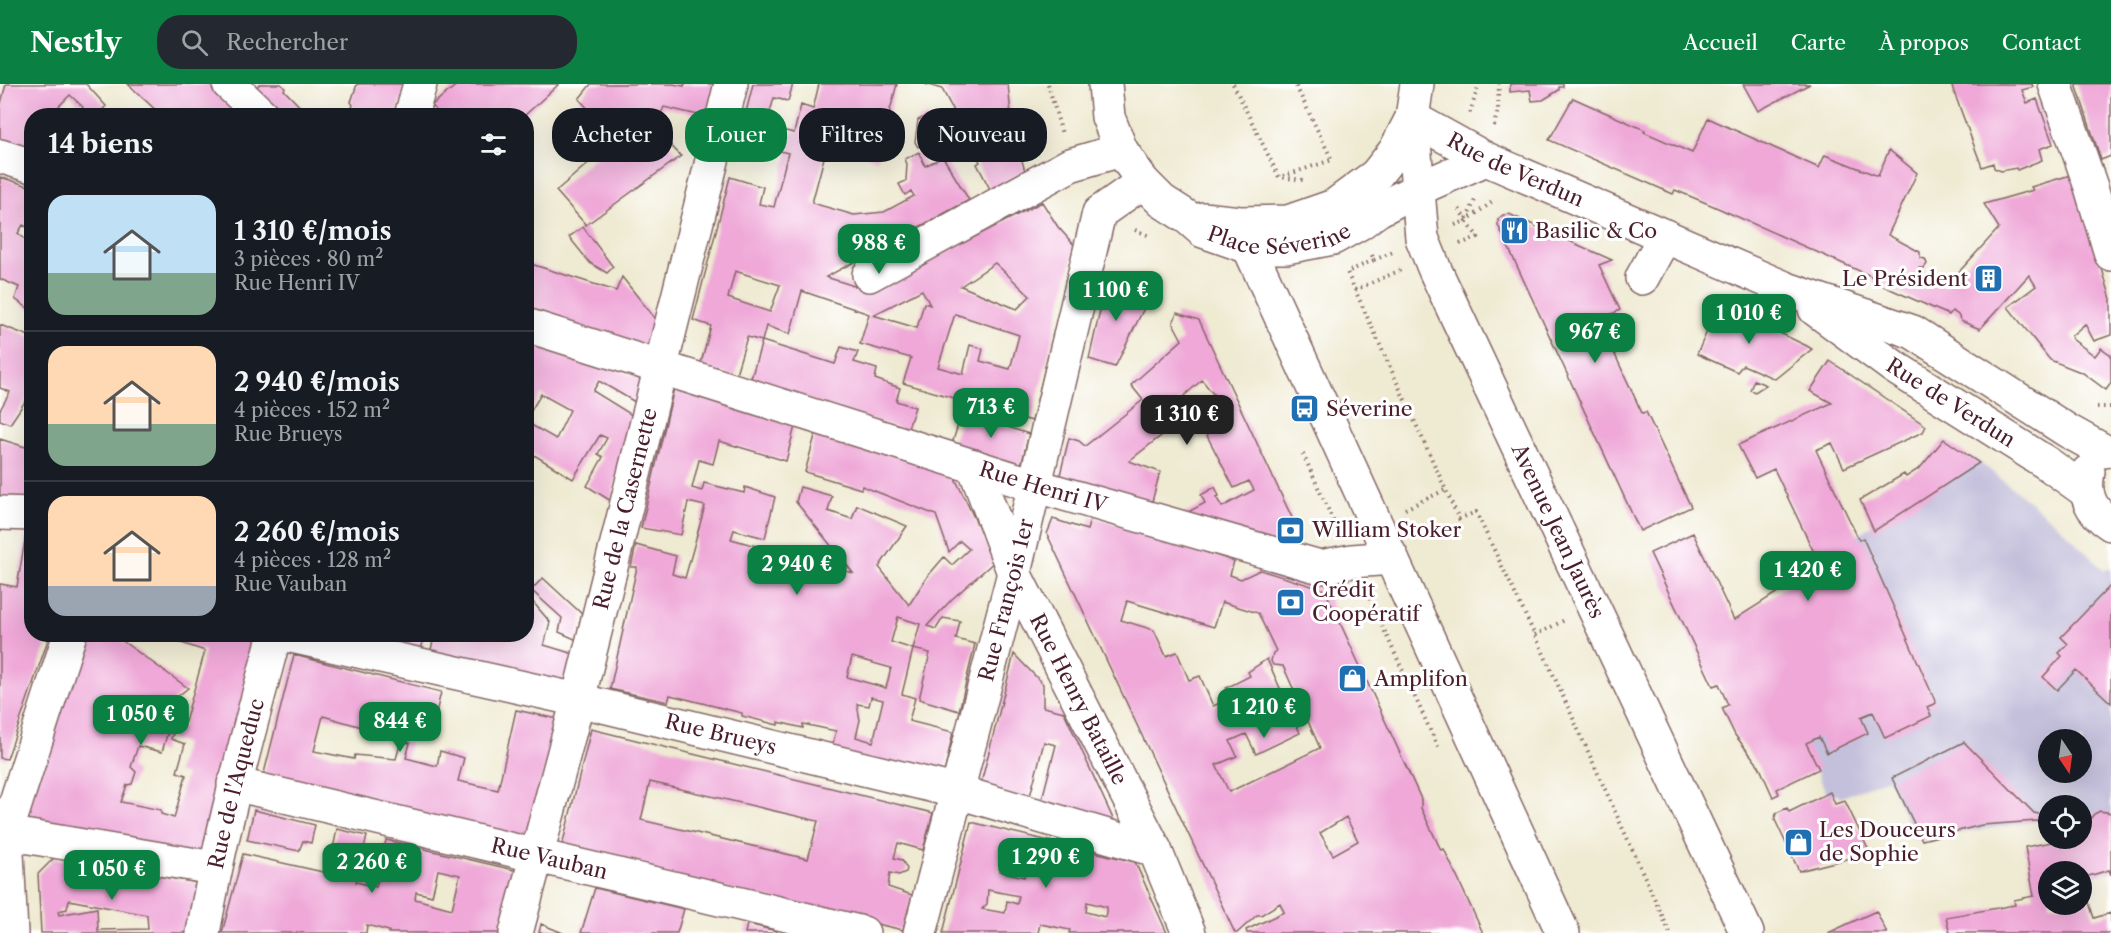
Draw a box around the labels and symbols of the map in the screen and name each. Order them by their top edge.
street label: Rue de Verdun [1443,127,1588,212]
restaurant icon: Basilic & Co [1498,215,1530,247]
street label: Place Séverine [1204,218,1355,259]
place label: Basilic & Co [1535,218,1657,243]
pin: 988 € [837,224,921,275]
building icon: Le Président [1973,263,2005,295]
place label: Le Président [1842,266,1969,291]
pin: 1 100 € [1061,271,1171,322]
pin: 1 010 € [1694,294,1804,345]
pin: 967 € [1553,313,1637,364]
street label: Rue de Verdun [1882,352,2020,452]
pin: 713 € [949,388,1033,439]
bus stop icon: Séverine [1289,393,1321,425]
pin: 1 310 € [1132,395,1242,446]
place label: Séverine [1326,396,1413,421]
street label: Rue de la Casernette [588,405,662,612]
street label: Avenue Jean Jaurès [1506,439,1610,622]
street label: Rue Henri IV [976,456,1111,518]
bank icon: William Stoker [1275,514,1307,546]
street label: Rue François 1er [973,516,1038,684]
place label: William Stoker [1311,517,1461,542]
pin: 2 940 € [742,545,852,596]
pin: 1 420 € [1753,551,1863,602]
place label: Crédit Coopératif [1312,577,1422,626]
bank icon: Crédit Coopératif [1275,586,1307,618]
street label: Rue Henry Bataille [1025,609,1133,789]
shop icon: Amplifon [1337,663,1369,695]
place label: Amplifon [1373,666,1468,691]
pin: 1 210 € [1209,688,1319,739]
pin: 1 050 € [86,695,196,746]
street label: Rue de l'Aqueduc [203,696,269,871]
pin: 844 € [358,702,442,753]
street label: Rue Brueys [662,708,779,759]
north arrow [2038,729,2092,783]
place label: Les Douceurs de Sophie [1819,817,1956,866]
shop icon: Les Douceurs de Sophie [1782,826,1814,858]
street label: Rue Vauban [489,832,610,884]
pin: 1 290 € [991,838,1101,889]
pin: 2 260 € [317,843,427,894]
pin: 1 050 € [57,850,167,901]

